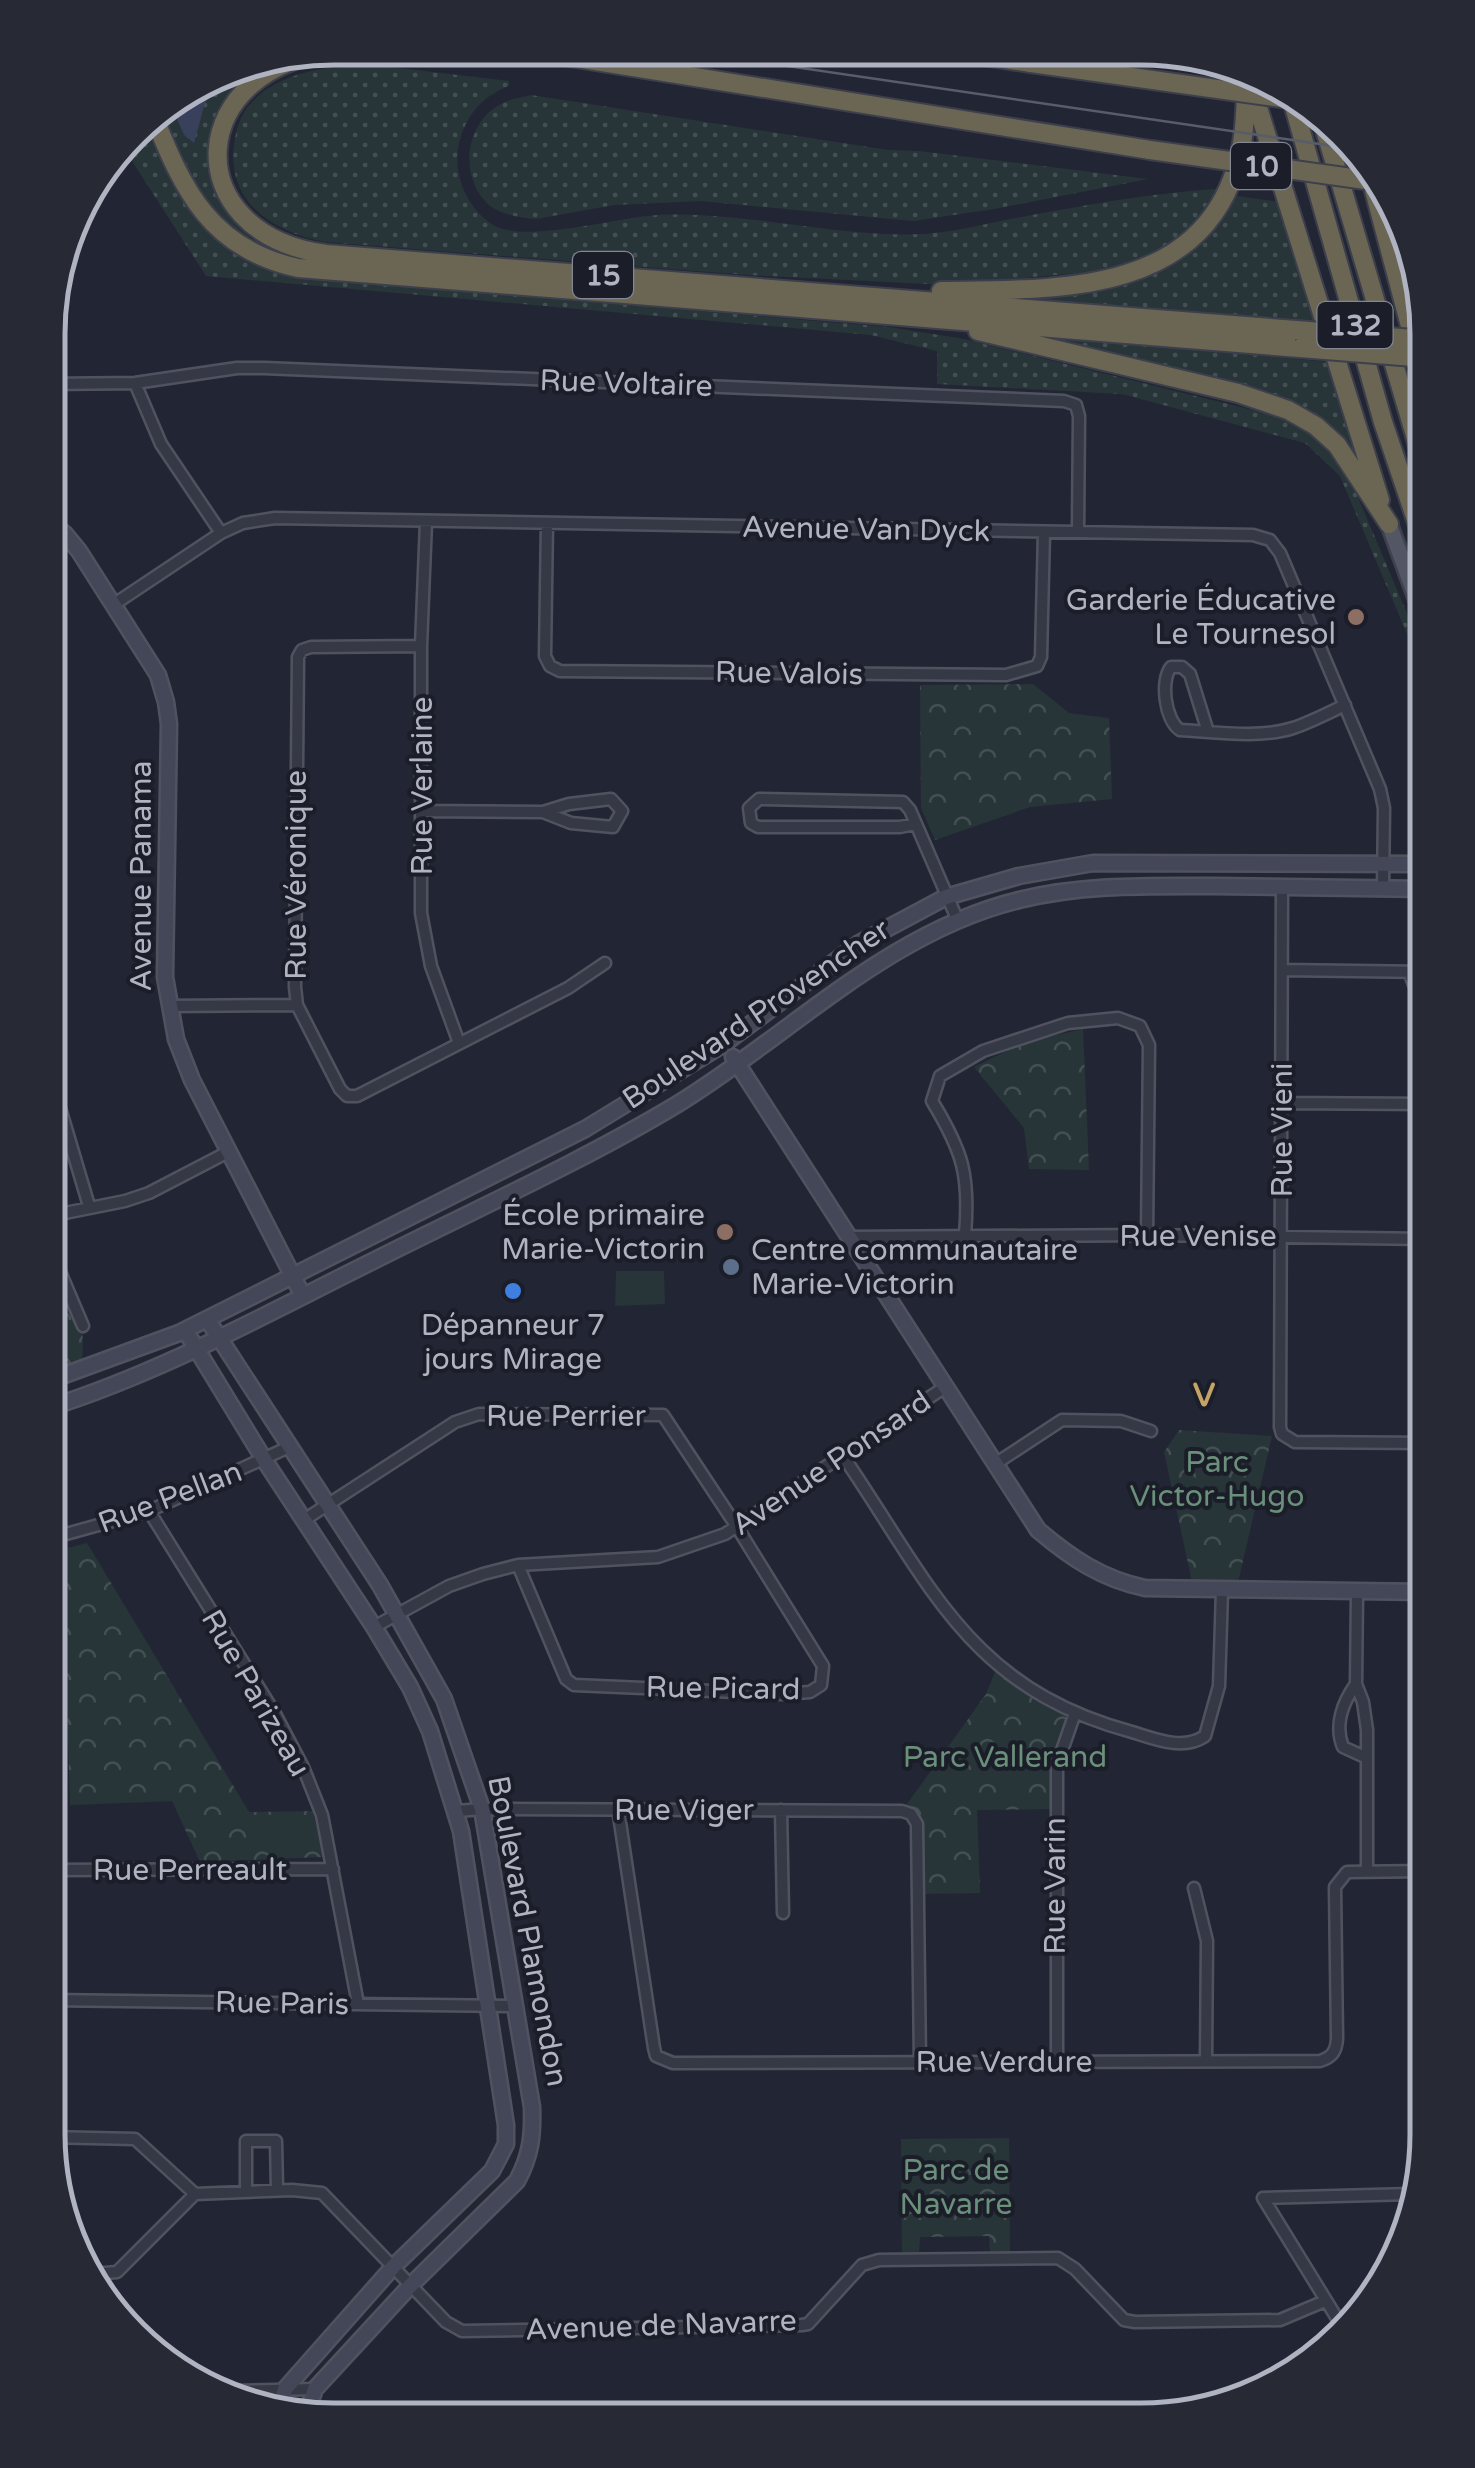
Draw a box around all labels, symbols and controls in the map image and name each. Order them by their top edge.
road number: 10 [1231,143,1291,189]
road number: 15 [573,252,633,298]
road number: 132 [1318,302,1392,348]
street label: Rue Voltaire [539,362,713,405]
street label: Avenue Van Dyck [742,509,990,550]
place label: Garderie Éducative Le Tournesol [1066,582,1336,653]
marker: Garderie Éducative Le Tournesol [1345,606,1367,628]
street label: Rue Valois [715,654,863,693]
street label: Rue Verlaine [404,696,441,876]
street label: Avenue Panama [123,761,160,991]
street label: Rue Véronique [278,770,315,980]
street label: Boulevard Provencher [616,911,897,1118]
street label: Rue Vieni [1264,1062,1301,1198]
place label: École primaire Marie-Victorin [501,1197,705,1268]
street label: Rue Venise [1119,1218,1277,1255]
marker: École primaire Marie-Victorin [714,1221,736,1243]
place label: Centre communautaire Marie-Victorin [751,1232,1078,1303]
marker: Centre communautaire Marie-Victorin [720,1256,742,1278]
marker: Dépanneur 7 jours Mirage [502,1280,524,1302]
place label: Dépanneur 7 jours Mirage [421,1307,605,1378]
district label: V [1193,1377,1215,1415]
street label: Avenue Ponsard [724,1383,938,1544]
street label: Rue Perrier [486,1398,647,1435]
park label: Parc Victor-Hugo [1130,1444,1304,1515]
street label: Rue Pellan [93,1453,247,1542]
street label: Rue Parizeau [193,1603,318,1783]
street label: Rue Picard [645,1669,801,1708]
park label: Parc Vallerand [903,1739,1107,1776]
street label: Boulevard Plamondon [479,1773,576,2090]
street label: Rue Viger [614,1792,754,1829]
street label: Rue Varin [1037,1817,1074,1955]
street label: Rue Perreault [93,1852,287,1889]
street label: Rue Paris [215,1984,349,2023]
street label: Rue Verdure [916,2044,1092,2081]
park label: Parc de Navarre [900,2152,1012,2223]
street label: Avenue de Navarre [525,2302,797,2349]

